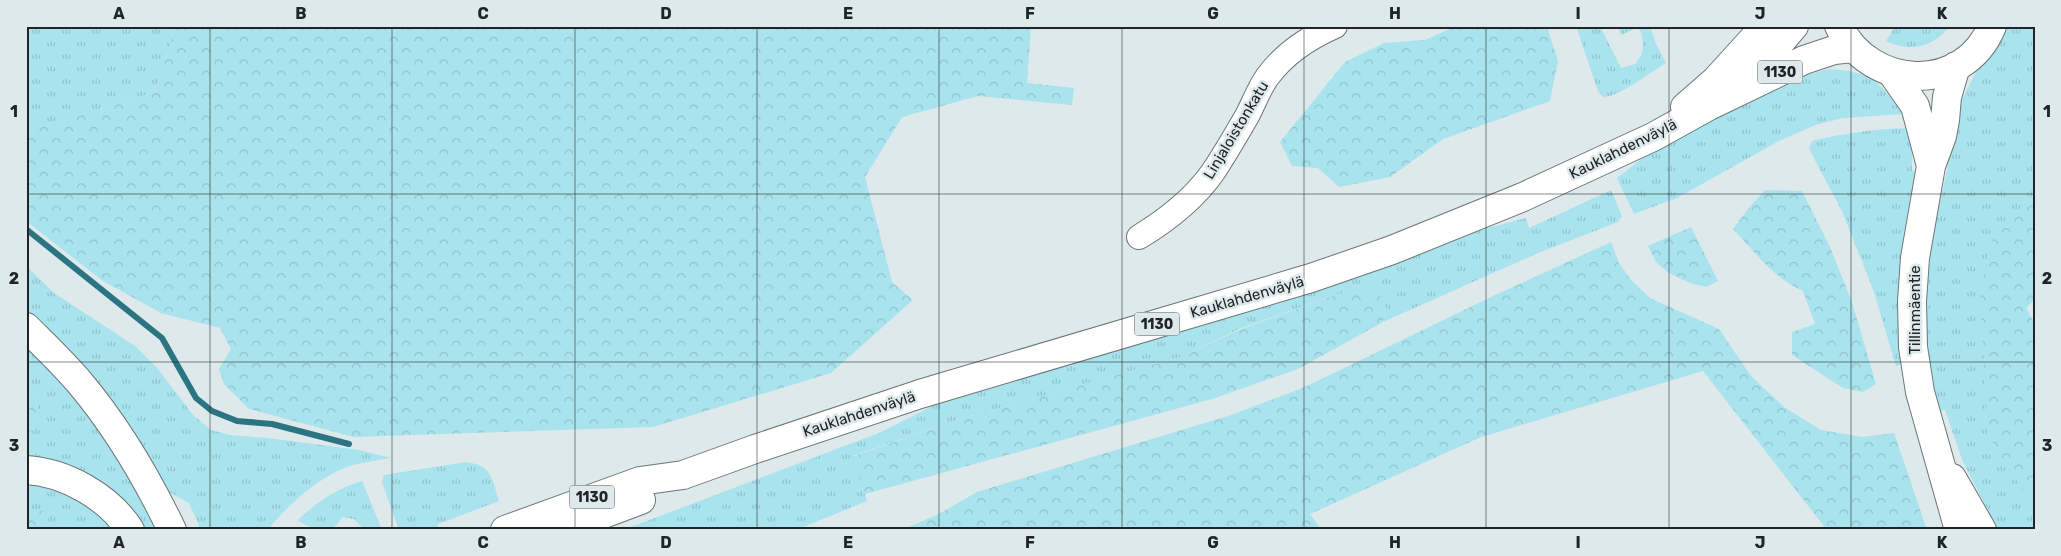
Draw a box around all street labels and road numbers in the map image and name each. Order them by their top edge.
road number: 1130 [1758,61,1802,84]
street label: Linjaloistonkatu [1200,78,1272,182]
street label: Kauklahdenväylä [1566,115,1680,183]
street label: Tillinmäentie [1906,265,1924,355]
street label: Kauklahdenväylä [1188,272,1306,322]
road number: 1130 [1134,312,1180,336]
street label: Kauklahdenväylä [800,387,918,441]
road number: 1130 [570,486,614,508]

